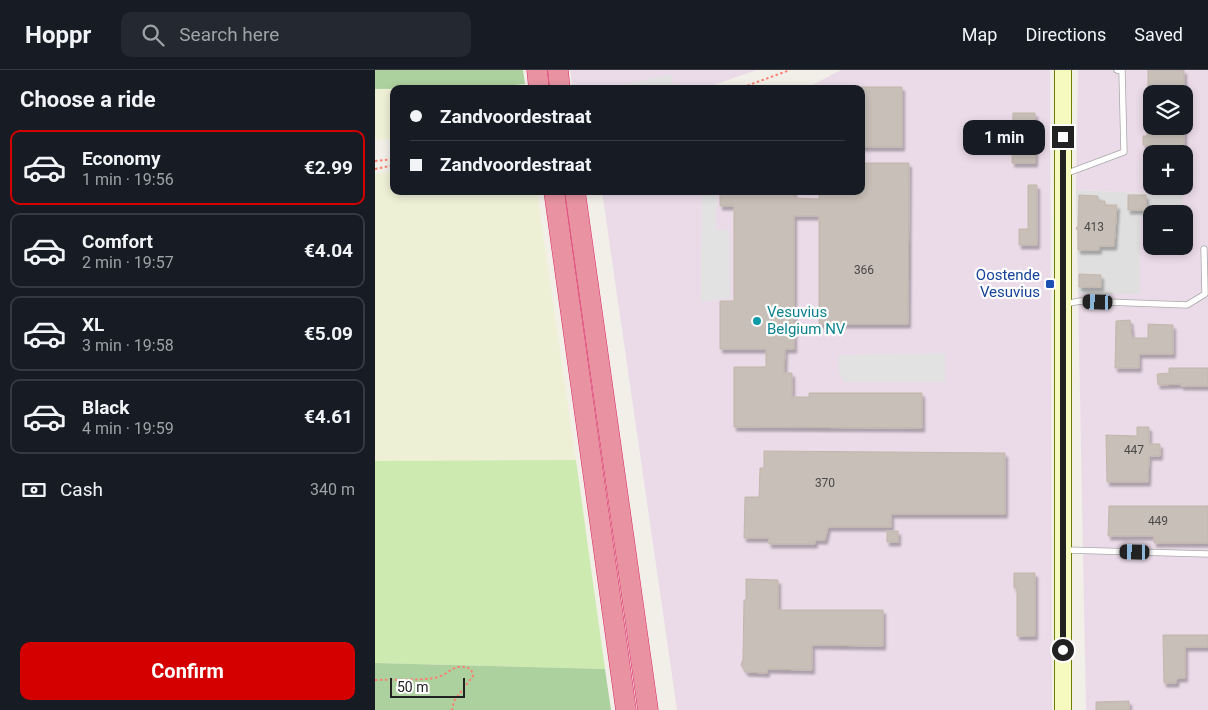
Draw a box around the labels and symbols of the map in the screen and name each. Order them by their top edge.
callout: 1 min [963,120,1045,154]
route end [1052,126,1074,148]
house number: 413 [1084,220,1104,234]
house number: 366 [854,263,874,277]
place label: Oostende Vesuvius [976,266,1040,301]
marker: Oostende Vesuvius [1044,278,1056,290]
car [1082,294,1113,310]
place label: Vesuvius Belgium NV [767,303,846,338]
marker: Vesuvius Belgium NV [751,315,763,327]
house number: 447 [1124,443,1144,457]
house number: 370 [815,476,835,490]
house number: 449 [1148,514,1168,528]
car [1119,544,1150,560]
route start [1052,639,1074,661]
scale bar [390,675,465,698]

